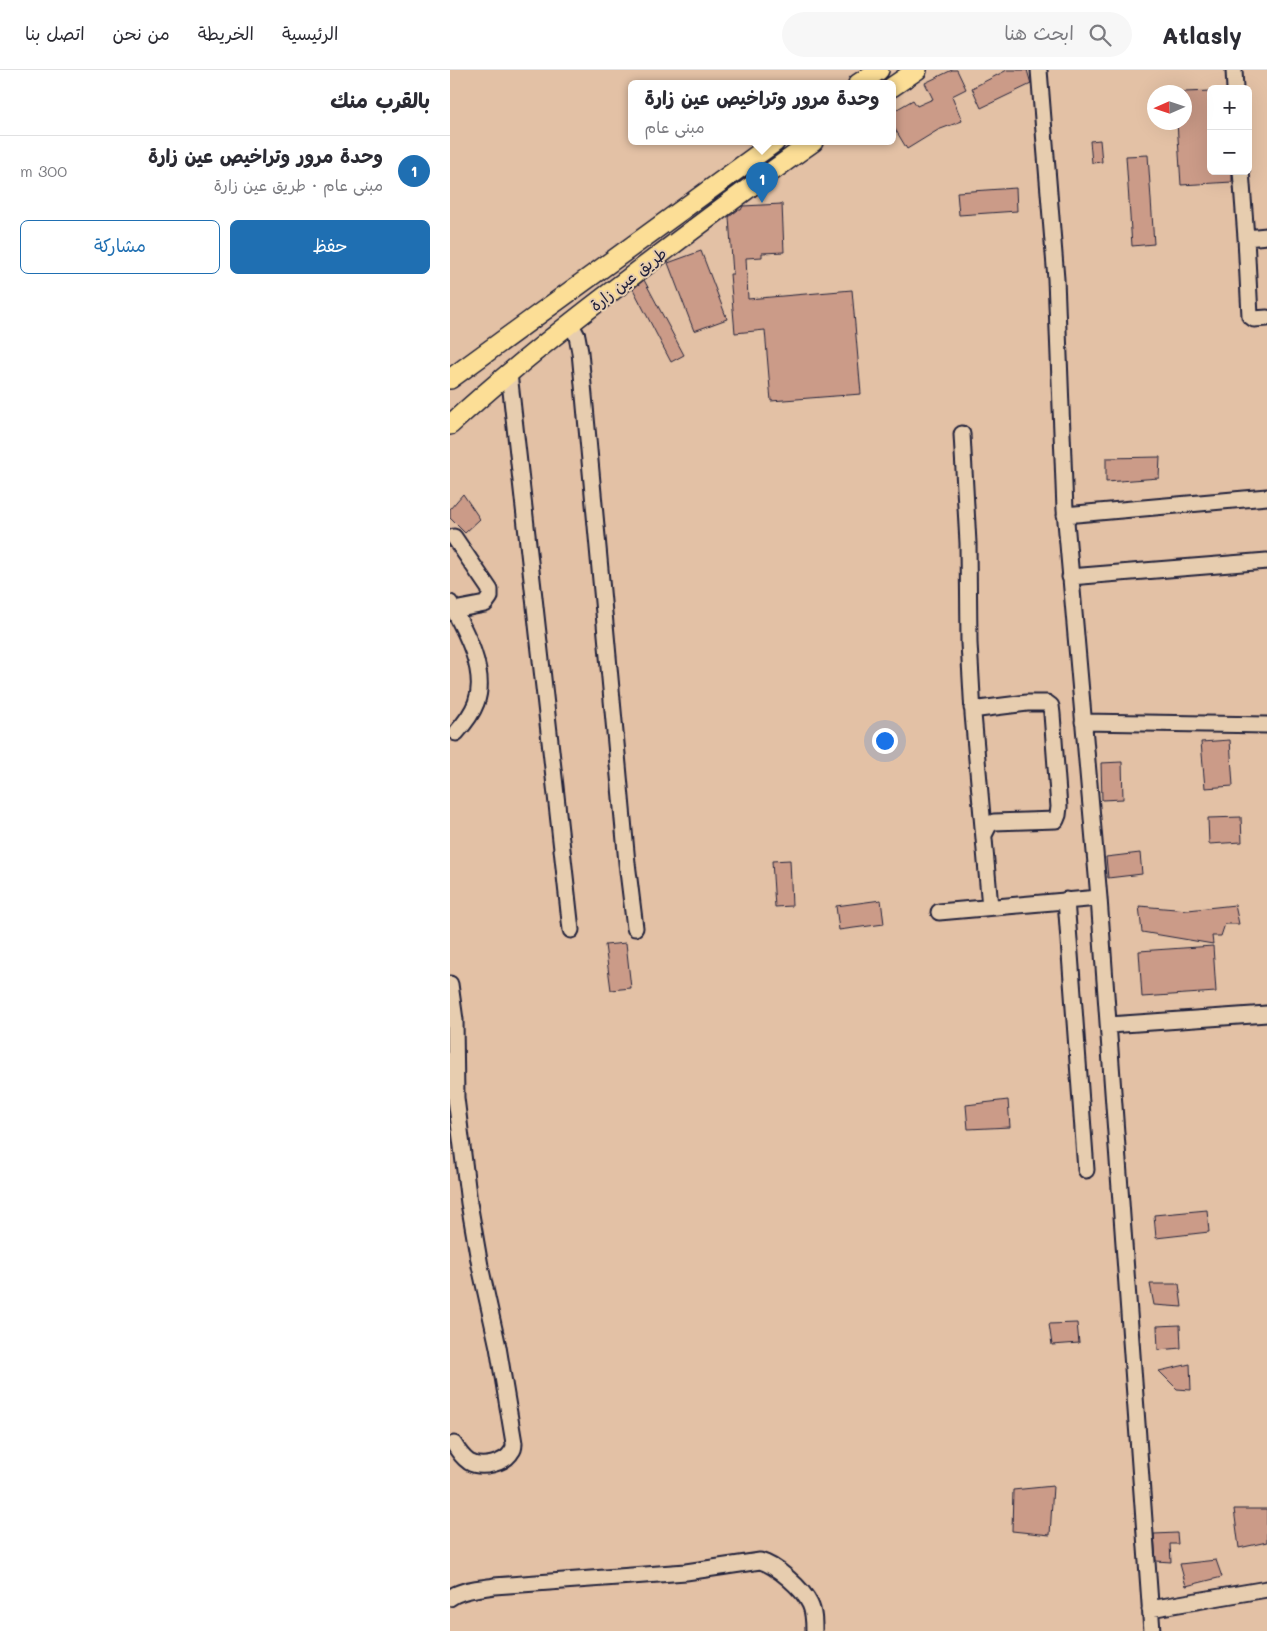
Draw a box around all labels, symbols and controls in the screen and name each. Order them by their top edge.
search box [782,12,1132,57]
text: Atlasly [1162,19,1242,50]
text: ابحث هنا [1004,20,1074,45]
text: اتصل بنا [25,21,85,45]
text: من نحن [113,21,170,45]
text: الخريطة [198,21,254,45]
text: الرئيسية [282,21,338,45]
icon: search [1086,21,1114,49]
popup [628,80,896,145]
text: وحدة مرور وتراخيص عين زارة [645,85,879,110]
north arrow [1147,85,1192,130]
map controls [1207,85,1252,175]
button: + [1207,85,1252,130]
text: بالقرب منك [330,86,430,113]
text: مبنى عام [645,116,704,137]
button: − [1207,130,1252,175]
text: وحدة مرور وتراخيص عين زارة [148,143,383,168]
text: 300 m [20,160,67,181]
text: 1 [410,160,418,181]
pin: 1 [746,162,778,203]
text: مبنى عام · طريق عين زارة [214,174,383,195]
button: مشاركة [20,220,220,274]
button: حفظ [230,220,430,274]
street label: طريق عين زارة [585,242,670,315]
your location [872,728,898,754]

